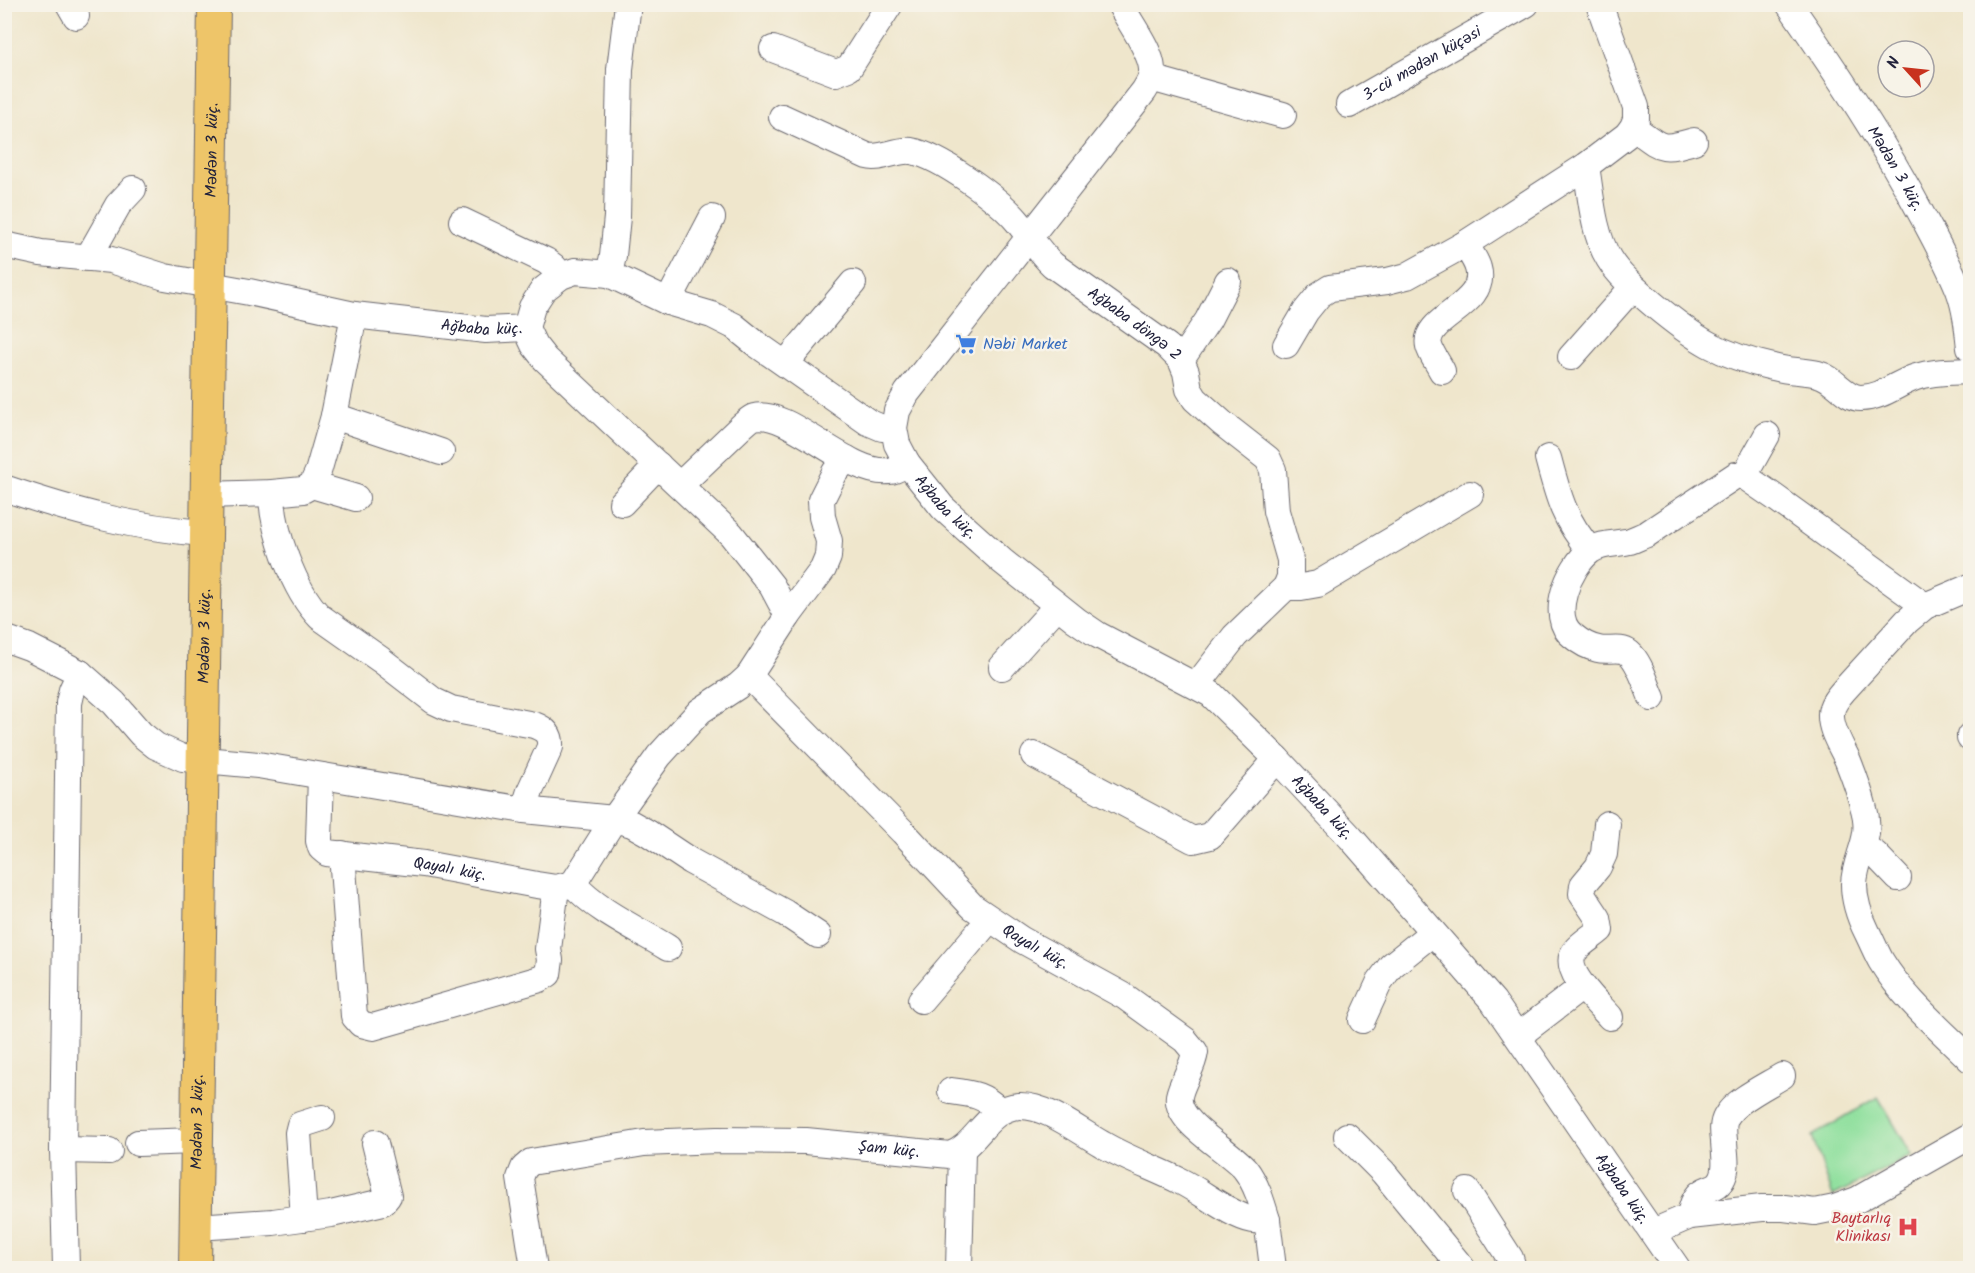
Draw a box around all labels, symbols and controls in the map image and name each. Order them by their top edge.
street label: 3-cü mədən küçəsi [1358,19,1487,107]
north arrow [1876,39,1936,99]
text: N [1881,53,1907,73]
street label: Mədən 3 küç. [199,102,225,198]
street label: Mədən 3 küç. [1861,121,1930,216]
street label: Ağbaba döngə 2 [1082,281,1187,366]
street label: Ağbaba küç. [440,312,523,343]
supermarket icon: Nəbi Market [954,332,978,356]
place label: Nəbi Market [983,332,1068,357]
street label: Ağbaba küç. [908,469,983,545]
street label: Mədən 3 küç. [191,588,218,684]
street label: Ağbaba küç. [1285,769,1359,846]
street label: Qayalı küç. [412,850,488,888]
street label: Qayalı küç. [997,918,1073,976]
street label: Mədən 3 küç. [184,1074,210,1170]
street label: Şam küç. [857,1134,921,1164]
street label: Ağbaba küç. [1589,1148,1656,1229]
place label: Baytarlıq Klinikası [1831,1206,1891,1249]
hospital icon: Baytarlıq Klinikası [1896,1215,1920,1239]

